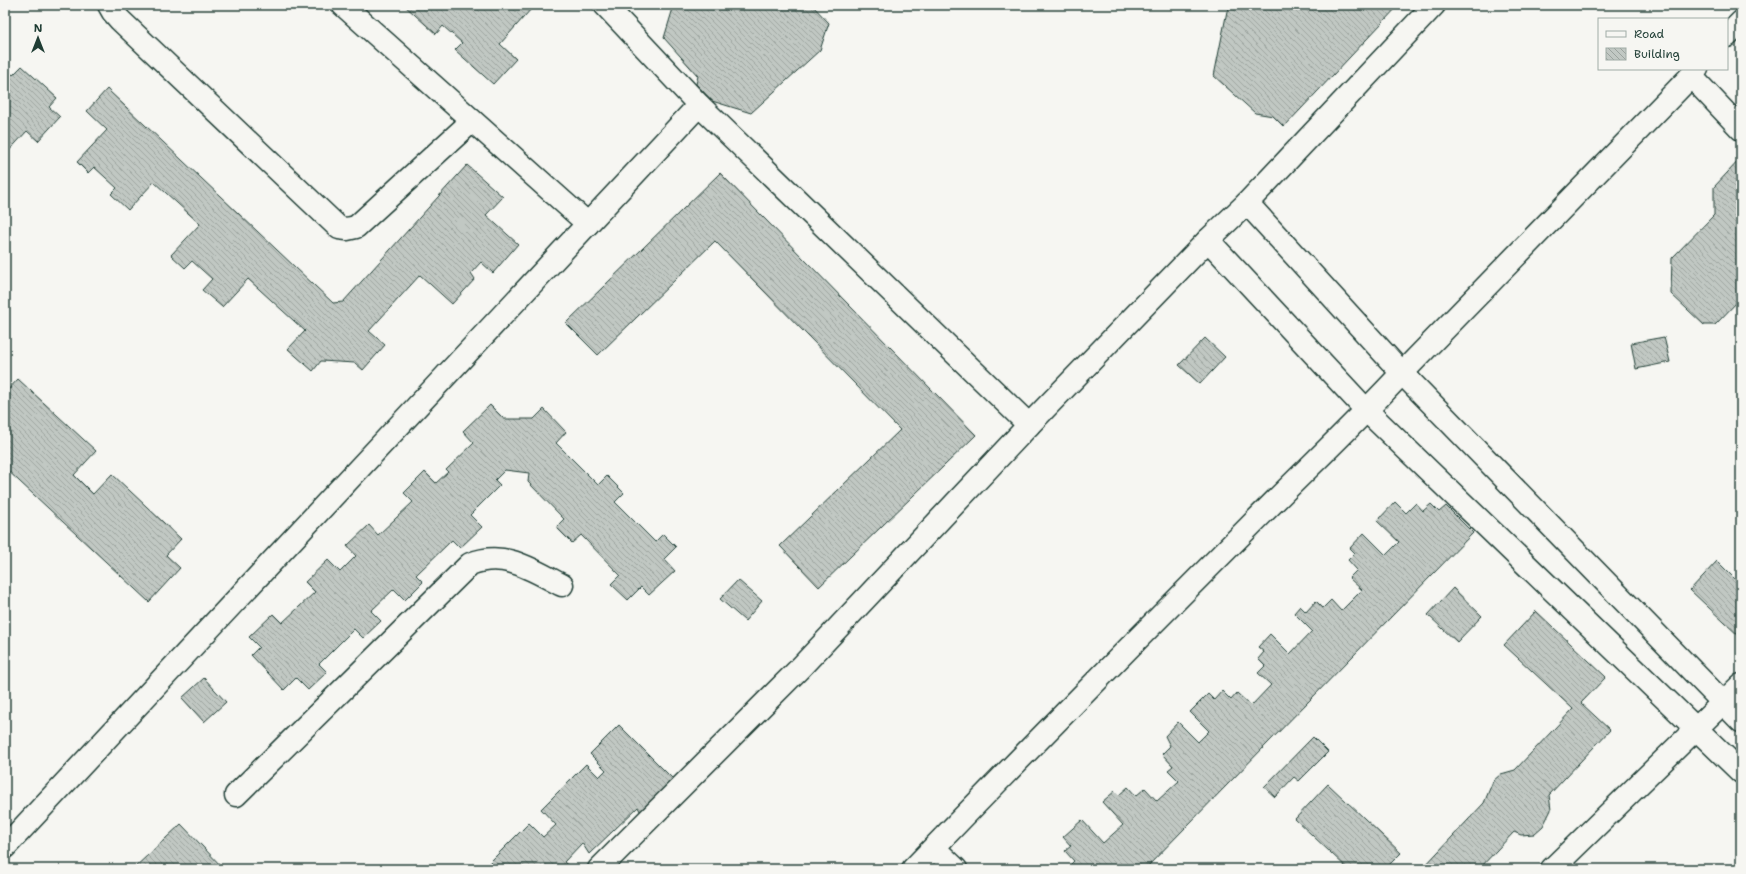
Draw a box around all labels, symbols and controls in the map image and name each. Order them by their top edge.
north arrow [18,18,58,58]
legend [1598,18,1728,70]
text: N [34,21,43,36]
text: Road [1634,26,1665,42]
text: Building [1634,46,1680,62]

